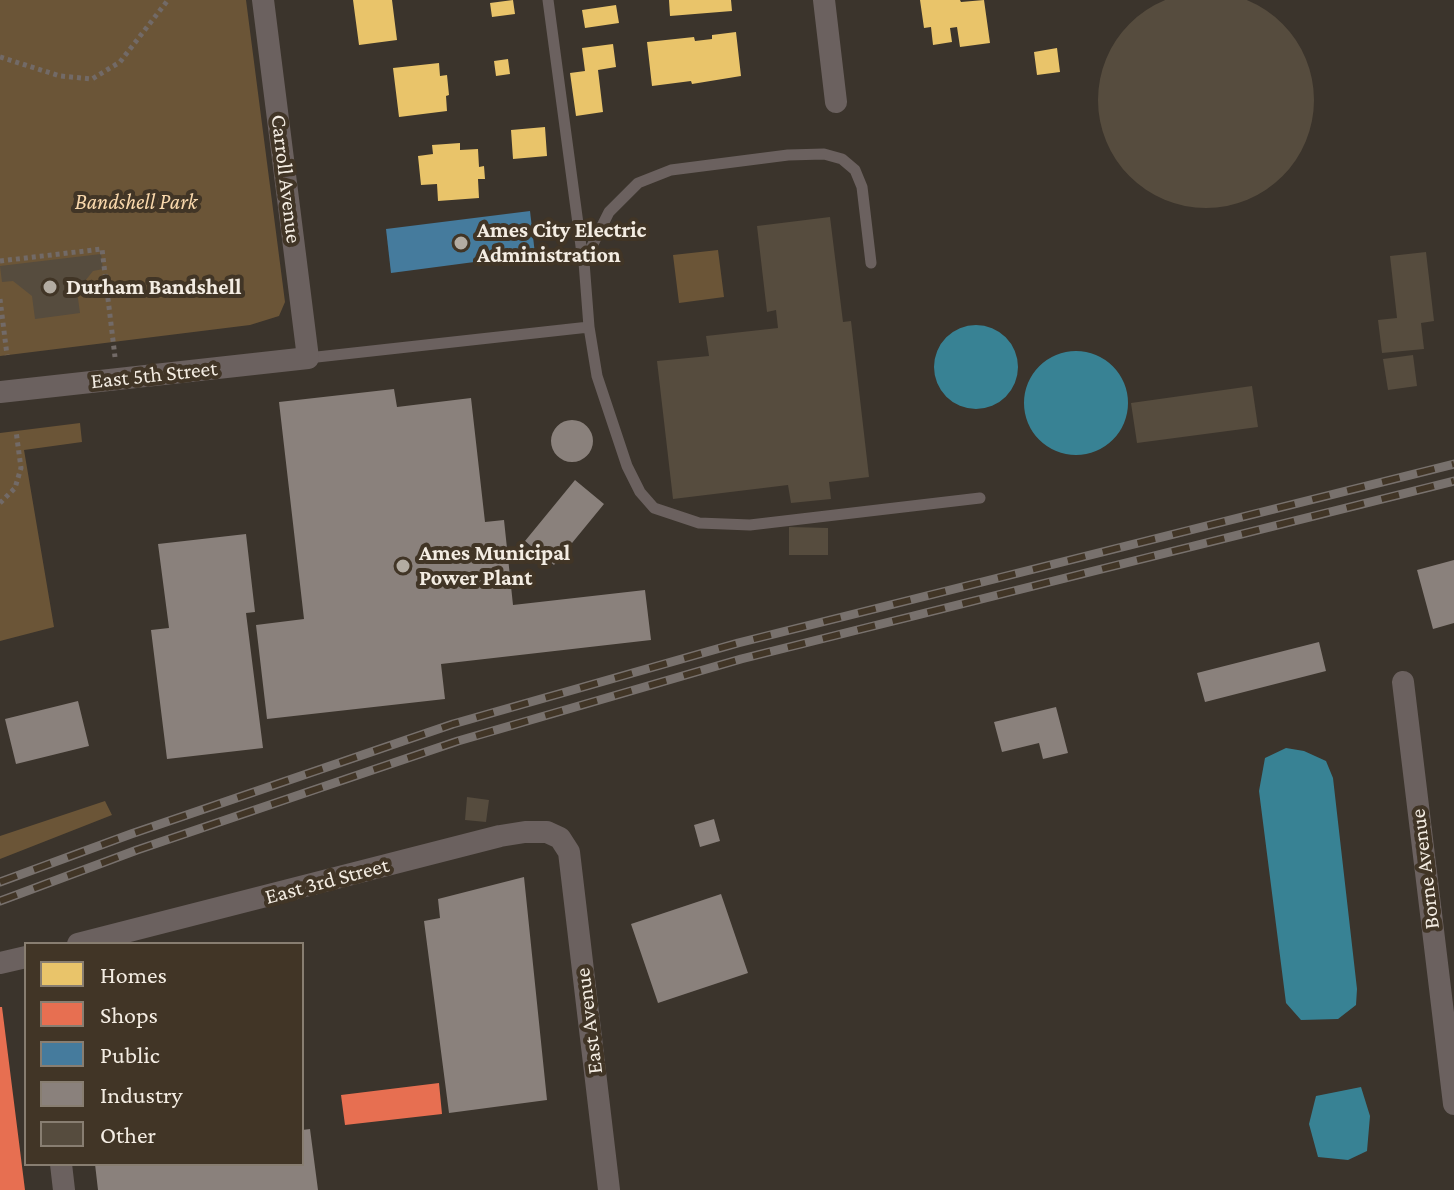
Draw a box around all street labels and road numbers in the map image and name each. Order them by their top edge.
street label: Carroll Avenue [265,113,307,245]
street label: East 5th Street [89,355,219,395]
street label: Borne Avenue [1405,807,1445,931]
street label: East 3rd Street [262,852,392,910]
street label: East Avenue [569,966,609,1076]

